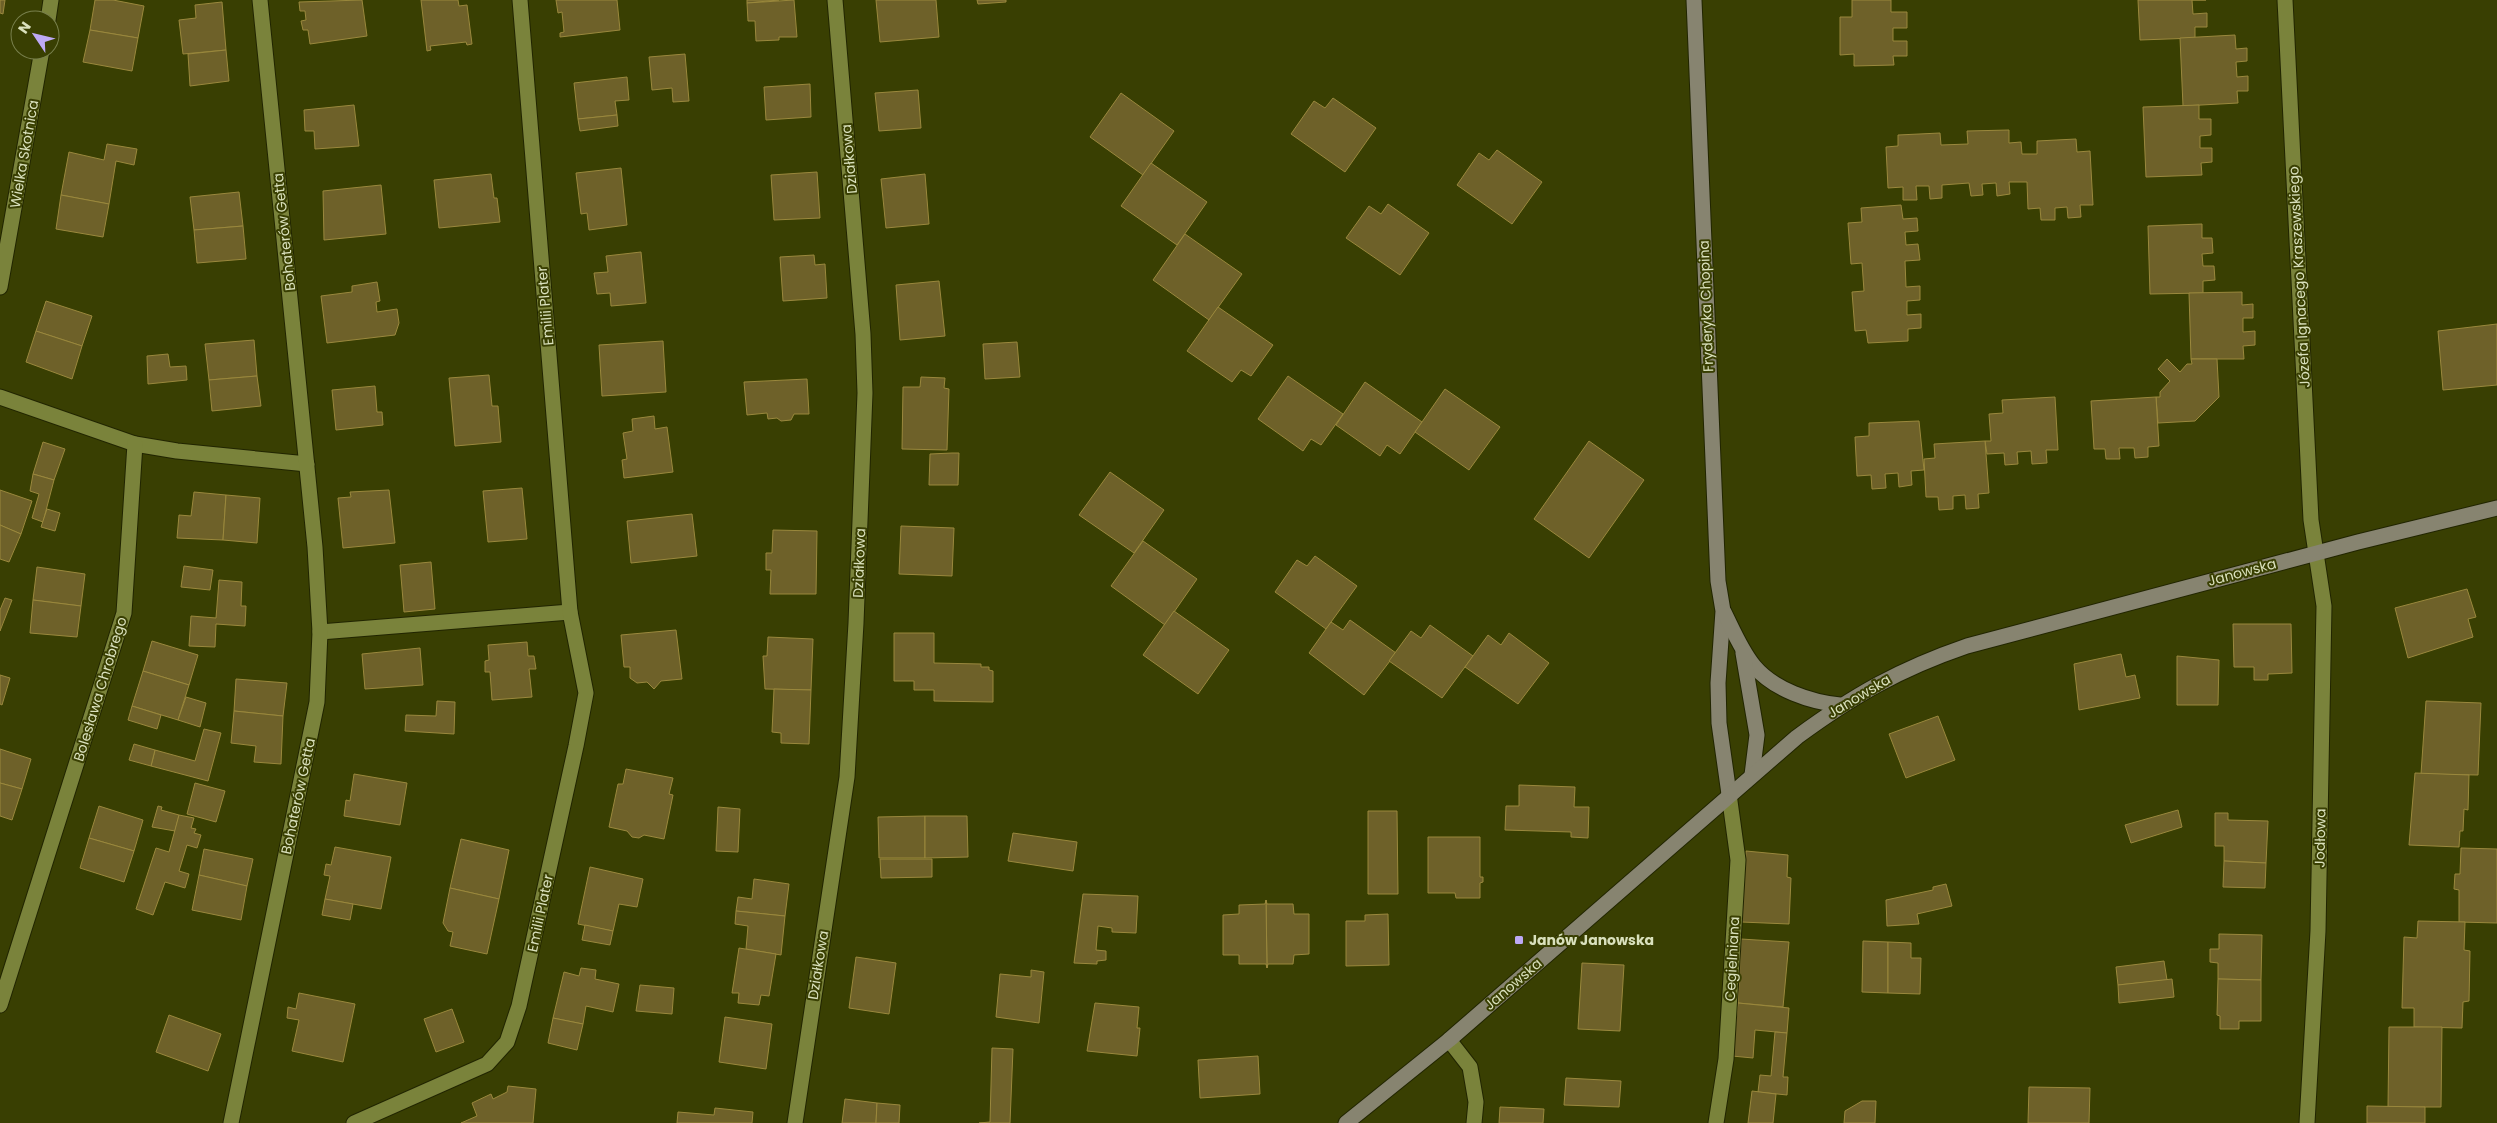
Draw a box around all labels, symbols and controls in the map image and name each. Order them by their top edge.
north arrow [10,10,60,60]
text: N [13,17,36,38]
street label: Wielka Skotnica [5,98,43,210]
street label: Działkowa [836,123,862,195]
street label: Józefa Ignacego Kraszewskiego [2283,166,2315,388]
street label: Bohaterów Getta [268,172,300,292]
street label: Fryderyka Chopina [1694,240,1718,372]
street label: Emilii Plater [532,266,558,346]
street label: Działkowa [848,528,870,598]
street label: Janowska [2205,553,2279,591]
street label: Bolesława Chrobrego [68,614,132,764]
street label: Janowska [1824,669,1894,723]
street label: Bohaterów Getta [276,736,320,856]
street label: Jodłowa [2309,808,2331,868]
street label: Emilii Plater [522,872,558,954]
street label: Cegielniana [1720,916,1744,1002]
street label: Działkowa [803,929,833,1001]
place label: Janów Janowska [1529,930,1654,950]
marker: Janów Janowska [1513,934,1525,946]
street label: Janowska [1480,953,1546,1015]

